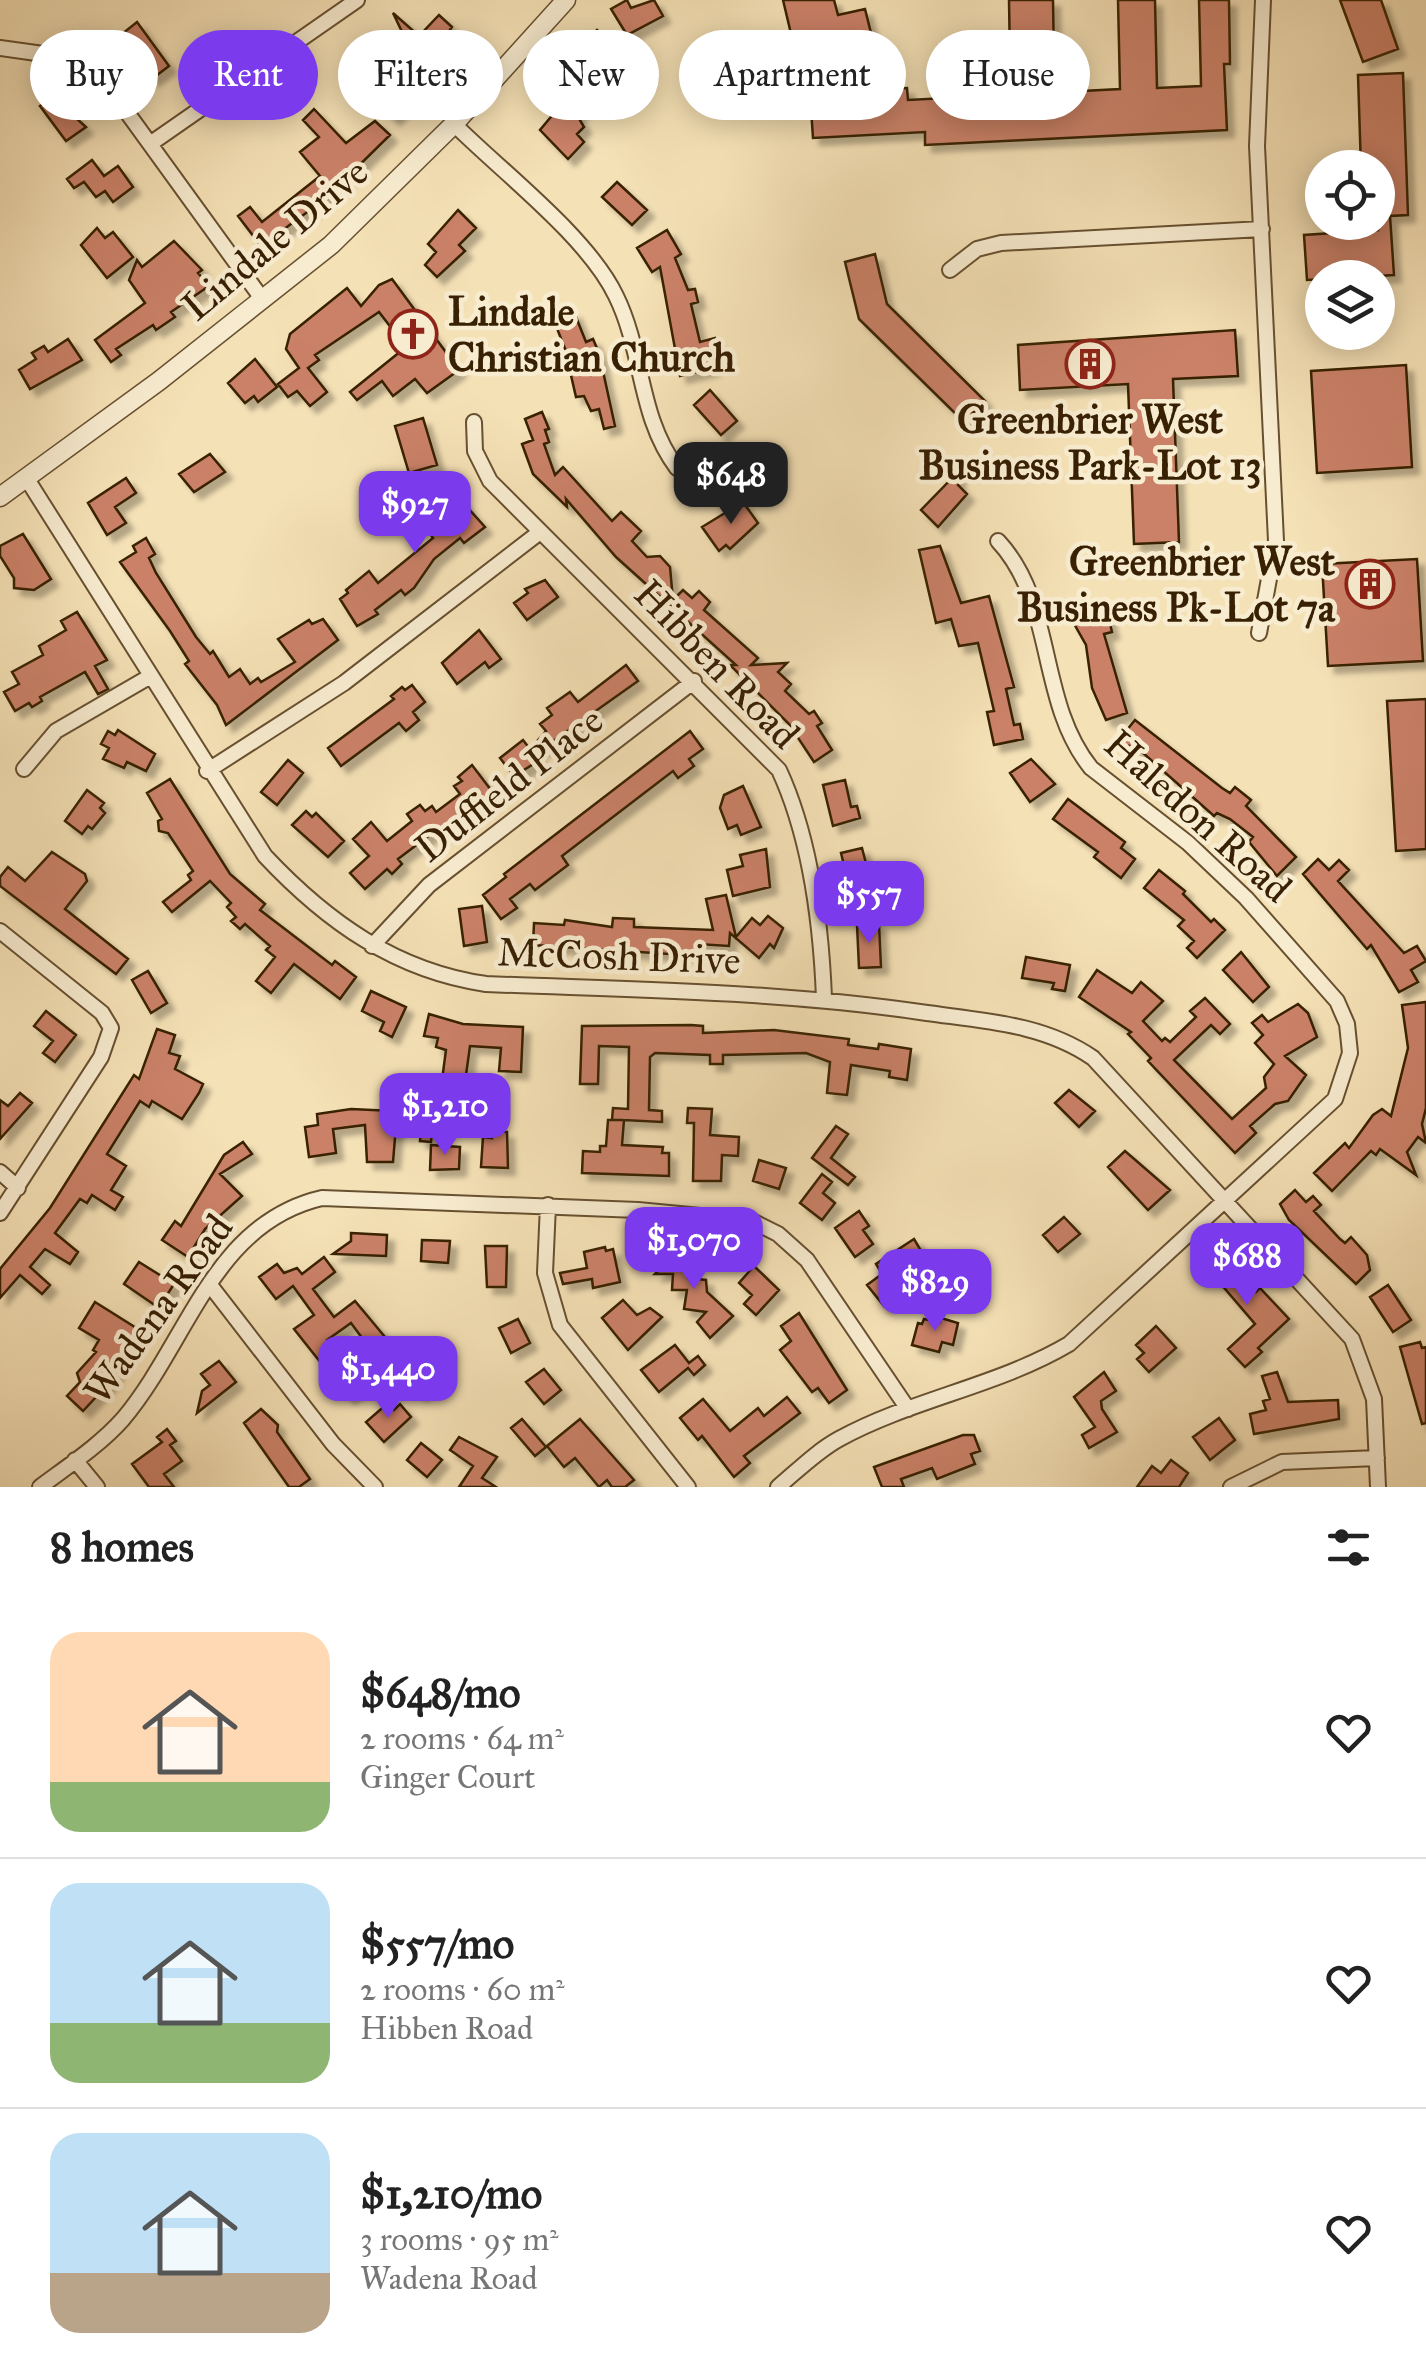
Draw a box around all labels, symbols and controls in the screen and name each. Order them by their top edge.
chip: Buy [30,30,158,120]
chip: Rent [178,30,318,120]
chip: Filters [338,30,503,120]
chip: New [523,30,659,120]
chip: Apartment [679,30,906,120]
chip: House [926,30,1090,120]
street label: Lindale Drive [172,147,378,331]
map controls [1305,150,1395,350]
button: locate [1305,150,1395,240]
button: layers [1305,260,1395,350]
place label: Lindale Christian Church [448,287,736,382]
church icon: Lindale Christian Church [387,308,439,360]
building icon: Greenbrier West Business Park-Lot 13 [1064,338,1116,390]
place label: Greenbrier West Business Park-Lot 13 [919,395,1261,490]
pin: $648 [672,442,790,527]
text: $648 [696,455,766,494]
pin: $927 [356,471,474,556]
text: $927 [381,484,449,523]
place label: Greenbrier West Business Pk-Lot 7a [1017,537,1336,632]
building icon: Greenbrier West Business Pk-Lot 7a [1344,558,1396,610]
street label: Hibben Road [624,569,810,759]
street label: Duffield Place [405,696,613,872]
street label: Haledon Road [1094,719,1302,913]
pin: $557 [810,861,928,946]
text: $557 [836,874,902,913]
street label: McCosh Drive [497,927,741,985]
pin: $1,210 [364,1073,526,1158]
text: $1,210 [401,1086,489,1125]
street label: Wadena Road [73,1205,243,1413]
pin: $1,070 [613,1207,775,1292]
text: $1,070 [647,1220,741,1259]
pin: $688 [1188,1223,1306,1308]
text: $688 [1212,1236,1282,1275]
pin: $829 [876,1249,994,1334]
text: $829 [900,1262,970,1301]
pin: $1,440 [307,1336,469,1421]
text: $1,440 [341,1349,436,1388]
icon: filters [1321,1520,1376,1575]
text: 8 homes [50,1521,194,1573]
text: $648/mo [360,1667,520,1719]
icon: home [130,1672,250,1792]
icon: heart [1321,1705,1376,1760]
text: 2 rooms · 64 m² [360,1719,564,1758]
text: Ginger Court [360,1758,535,1797]
text: $557/mo [360,1918,514,1970]
icon: home [130,1923,250,2043]
icon: heart [1321,1956,1376,2011]
text: 2 rooms · 60 m² [360,1970,565,2009]
text: Hibben Road [360,2009,533,2048]
text: $1,210/mo [360,2168,542,2220]
icon: home [130,2173,250,2293]
icon: heart [1321,2206,1376,2261]
text: 3 rooms · 95 m² [360,2220,559,2259]
text: Wadena Road [360,2259,538,2298]

